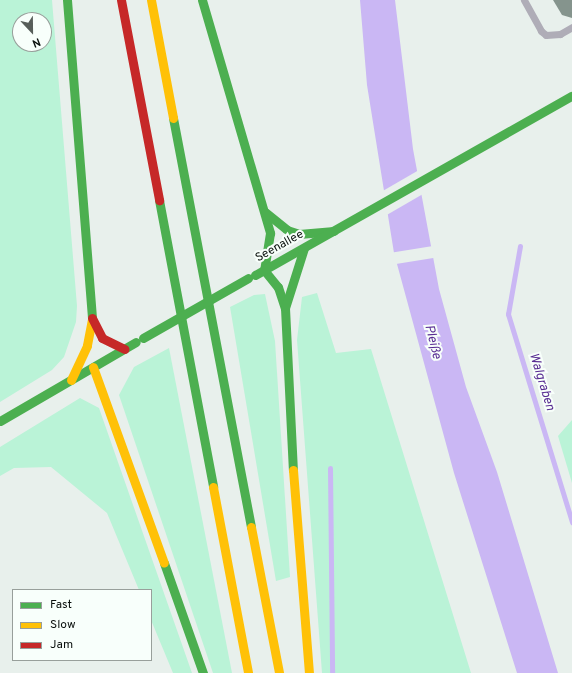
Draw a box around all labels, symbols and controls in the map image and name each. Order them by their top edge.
north arrow [12,12,52,52]
text: N [30,34,42,50]
street label: Seenallee [253,228,307,266]
water label: Pleiße [420,323,444,361]
water label: Walgraben [525,351,557,413]
legend [12,589,152,661]
text: Fast [50,597,72,613]
text: Slow [50,617,76,633]
text: Jam [50,637,73,653]

